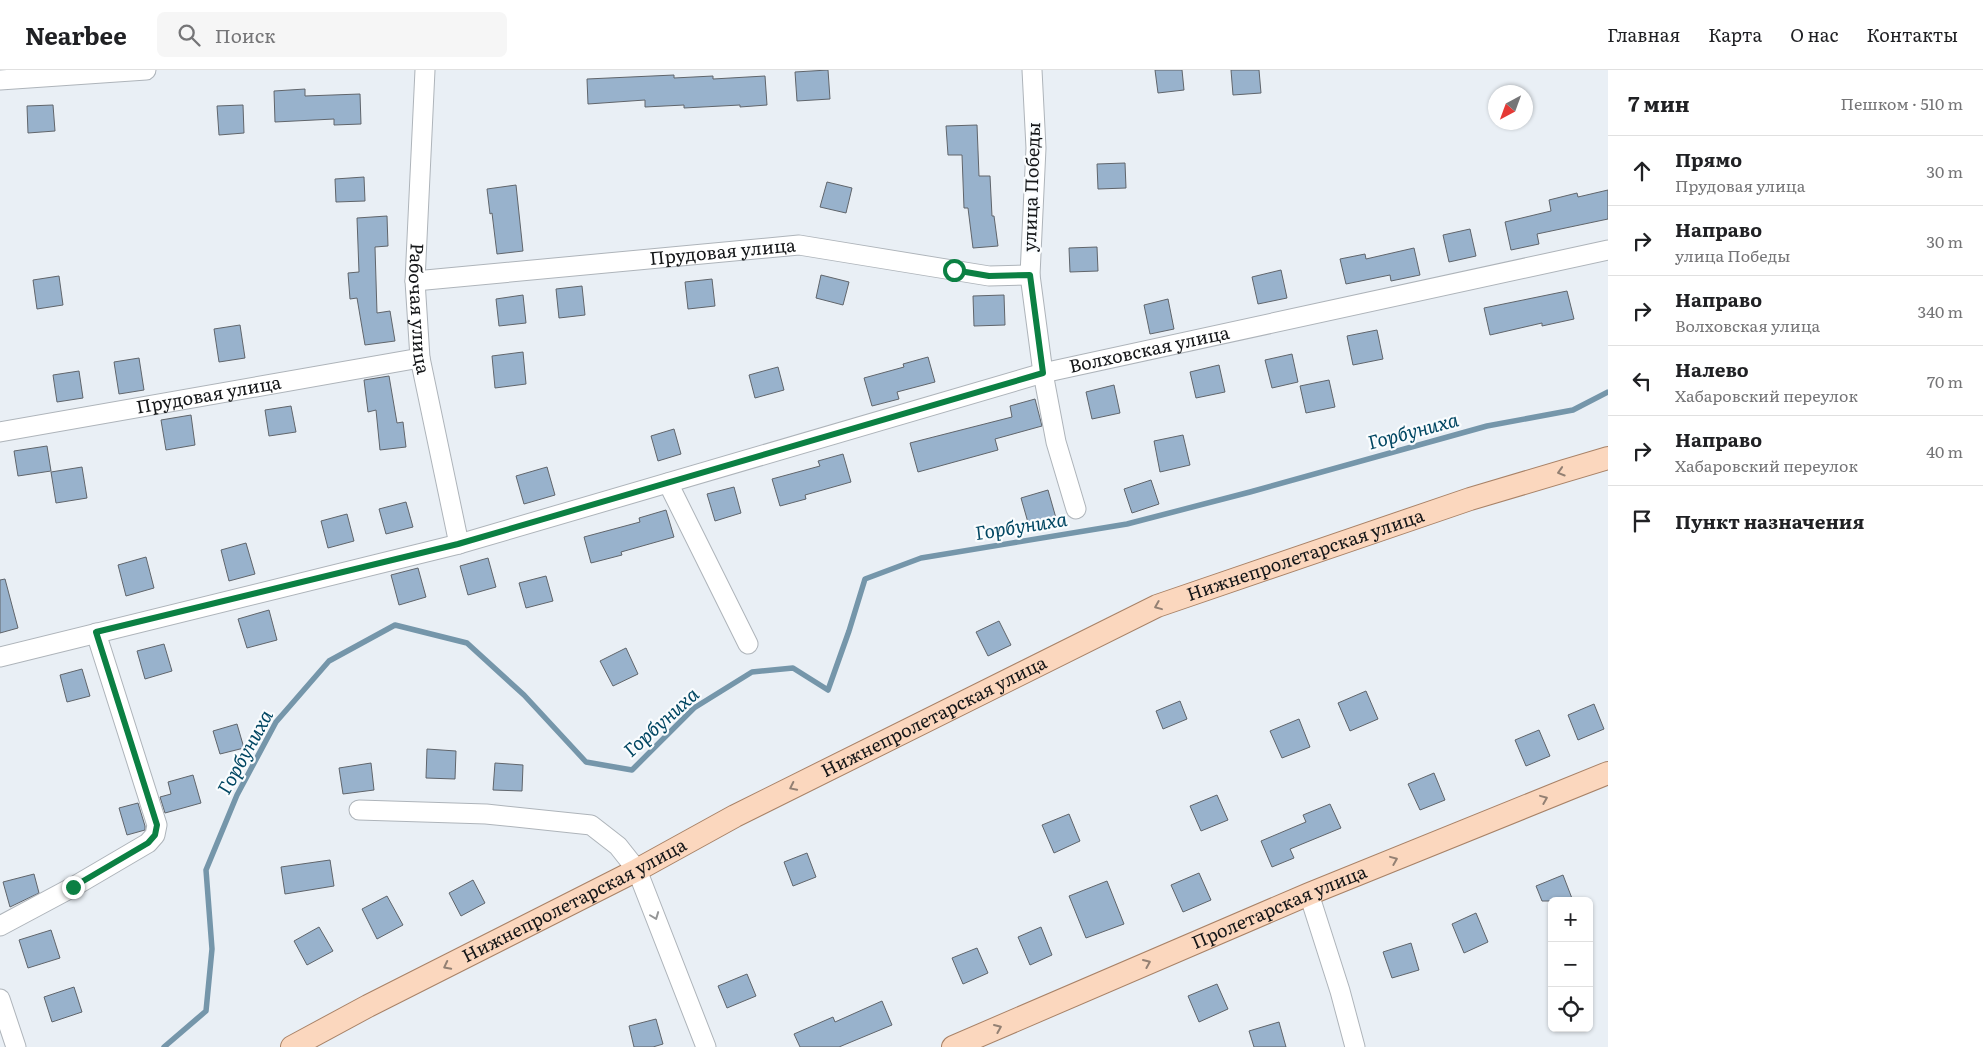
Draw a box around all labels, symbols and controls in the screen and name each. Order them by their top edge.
search box [157,12,507,57]
text: Nearbee [25,17,127,52]
icon: search [175,21,203,49]
text: Поиск [215,21,276,49]
text: Главная [1607,21,1680,48]
text: Карта [1708,21,1762,48]
text: О нас [1790,21,1838,48]
text: Контакты [1866,21,1958,48]
north arrow [1488,85,1533,130]
text: 7 мин [1628,87,1690,118]
text: Пешком · 510 m [1841,91,1963,115]
street label: улица Победы [1015,122,1046,252]
text: Прямо [1675,145,1742,173]
icon: ahead [1628,157,1656,185]
text: 30 m [1926,159,1963,183]
text: Прудовая улица [1675,173,1805,197]
text: Направо [1675,215,1762,243]
icon: right [1628,227,1656,255]
text: 30 m [1926,229,1963,253]
street label: Прудовая улица [648,230,797,271]
street label: Рабочая улица [403,242,438,377]
text: улица Победы [1675,243,1790,267]
route start [943,259,966,282]
text: Направо [1675,285,1762,313]
icon: right [1628,297,1656,325]
text: 340 m [1918,299,1963,323]
text: Волховская улица [1675,313,1820,337]
street label: Волховская улица [1066,318,1232,379]
text: Налево [1675,355,1749,383]
icon: left [1628,367,1656,395]
street label: Прудовая улица [134,368,283,420]
text: 70 m [1927,369,1963,393]
text: Хабаровский переулок [1675,383,1858,407]
water label: Горбуниха [1364,404,1461,456]
text: Направо [1675,425,1762,453]
icon: right [1628,437,1656,465]
text: 40 m [1926,439,1963,463]
text: Хабаровский переулок [1675,453,1858,477]
one-way arrow [1558,466,1566,476]
street label: Нижнепролетарская улица [1183,501,1428,607]
water label: Горбуниха [973,504,1069,546]
icon: arrive [1628,507,1656,535]
text: Пункт назначения [1675,507,1864,535]
one-way arrow [1154,600,1163,611]
street label: Нижнепролетарская улица [816,648,1051,783]
water label: Горбуниха [616,680,704,763]
water label: Горбуниха [209,704,279,799]
one-way arrow [789,781,798,791]
one-way arrow [1540,794,1548,804]
street label: Нижнепролетарская улица [457,830,691,968]
one-way arrow [1389,855,1398,866]
street label: Пролетарская улица [1187,857,1371,955]
route end [62,876,85,899]
map controls [1548,897,1593,1032]
button: + [1548,897,1593,942]
one-way arrow [648,911,659,920]
button: − [1548,942,1593,987]
one-way arrow [1142,959,1151,970]
one-way arrow [443,960,452,970]
button: locate [1548,987,1593,1032]
one-way arrow [993,1023,1002,1034]

